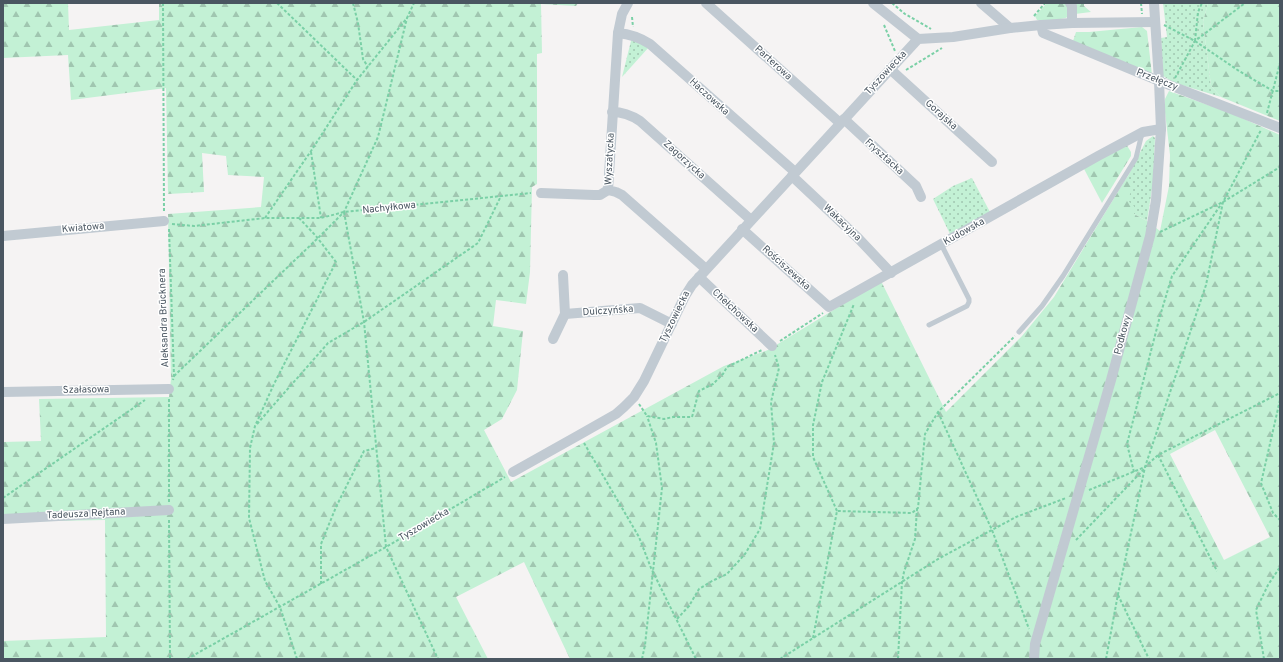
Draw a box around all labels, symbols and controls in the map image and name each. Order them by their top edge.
street label: Parterowa [752,43,794,83]
street label: Tyszowiecka [862,48,910,98]
street label: Przełęczy [1134,66,1180,94]
street label: Haczowska [686,76,732,118]
street label: Gorajska [922,97,960,133]
street label: Wyszatycka [602,133,618,185]
street label: Frysztacka [862,136,906,178]
street label: Zagorzycka [660,138,708,182]
street label: Nachyłkowa [362,199,416,217]
street label: Wakacyjna [820,202,864,244]
street label: Kudowska [941,215,987,249]
street label: Kwiatowa [61,220,105,236]
street label: Rościszewska [759,243,813,293]
street label: Aleksandra Brücknera [156,268,172,368]
street label: Chełchowska [709,286,761,336]
street label: Tyszowiecka [657,289,693,345]
street label: Dulczyńska [582,303,634,319]
street label: Podkowy [1111,314,1135,356]
street label: Szałasowa [63,383,109,397]
street label: Tadeusza Rejtana [46,505,126,523]
street label: Tyszowiecka [396,505,452,545]

